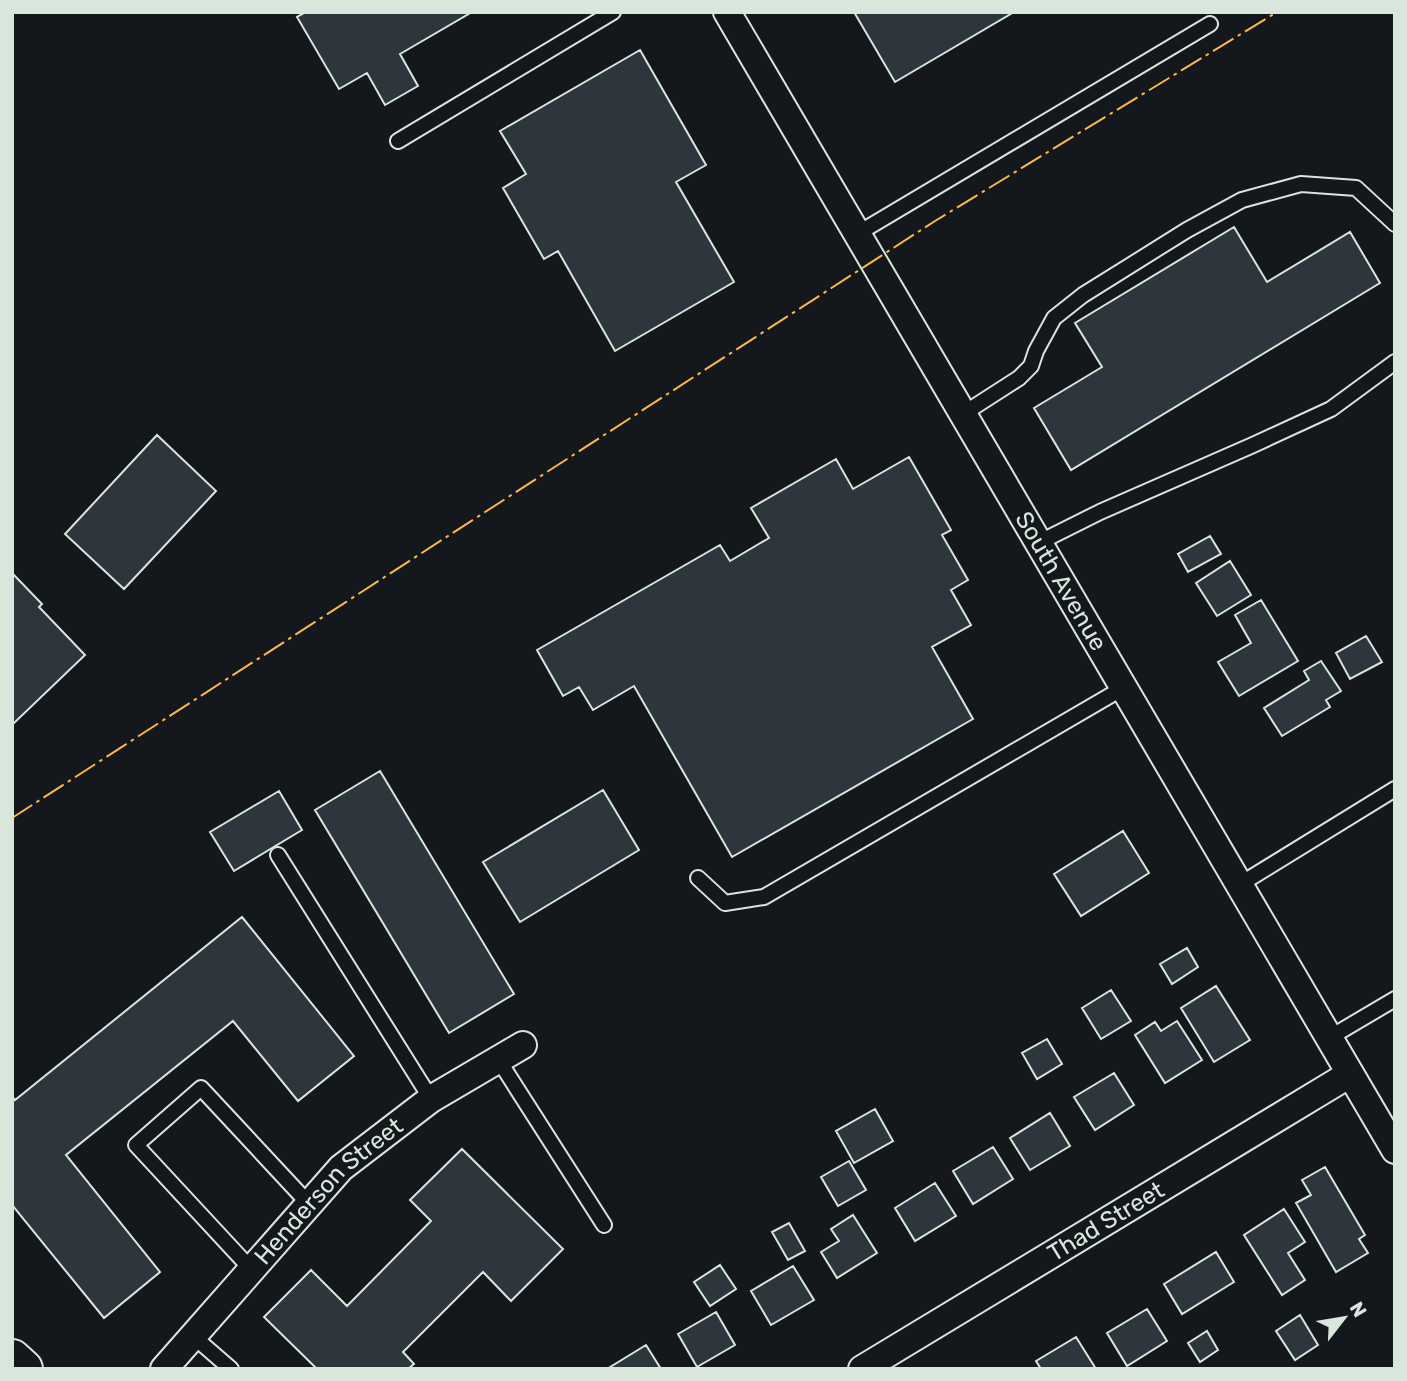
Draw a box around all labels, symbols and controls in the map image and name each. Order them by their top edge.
street label: South Avenue [1009,507,1113,656]
street label: Henderson Street [249,1112,408,1270]
street label: Thad Street [1043,1176,1169,1267]
north arrow [1309,1283,1379,1353]
text: N [1345,1298,1372,1321]

